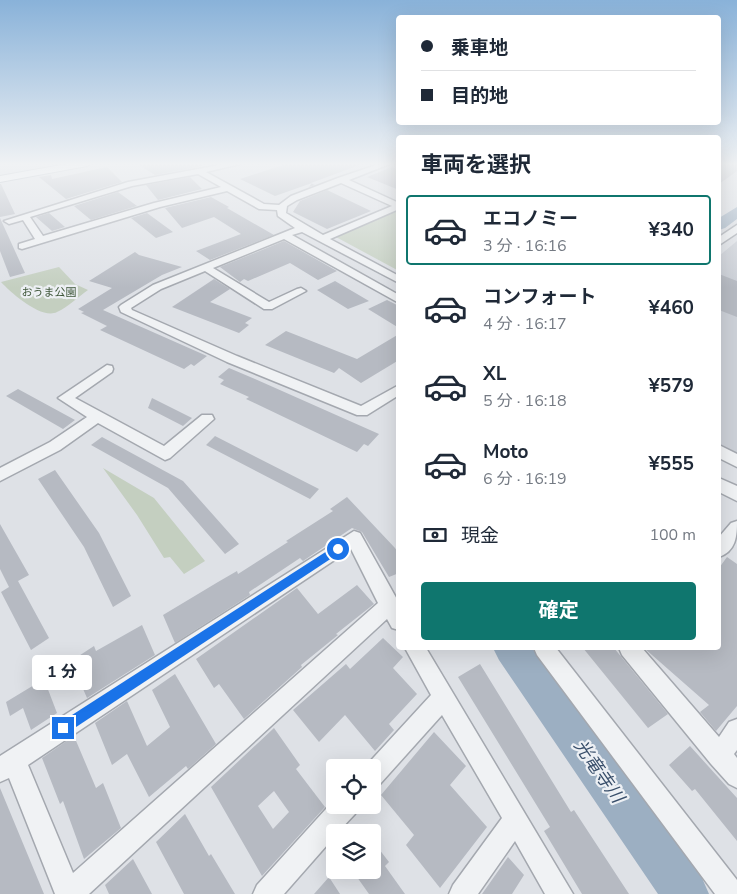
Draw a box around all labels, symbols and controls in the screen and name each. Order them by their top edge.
text: 乗車地 [451,35,508,61]
text: 目的地 [451,83,508,109]
text: 車両を選択 [421,150,531,180]
text: エコノミー [483,206,578,232]
icon: car [423,208,468,253]
text: ¥340 [648,217,694,243]
text: 3 分 · 16:16 [483,235,567,257]
text: コンフォート [483,284,596,310]
park label: おうま公園 [22,285,77,300]
icon: car [423,286,468,331]
text: ¥460 [648,295,694,321]
text: 4 分 · 16:17 [483,313,567,335]
text: XL [483,361,506,387]
icon: car [423,364,468,409]
text: ¥579 [648,373,694,399]
text: 5 分 · 16:18 [483,390,567,412]
text: Moto [483,439,529,465]
icon: car [423,442,468,487]
text: ¥555 [648,451,694,477]
text: 6 分 · 16:19 [483,468,567,490]
icon: cash [421,521,449,549]
text: 現金 [461,523,499,549]
text: 100 m [649,524,696,546]
route start [327,538,349,560]
button: 確定 [421,582,696,640]
callout: 1 分 [33,656,93,690]
text: 1 分 [47,661,77,683]
route end [52,717,74,739]
water label: 光竜寺川 [569,735,631,809]
map controls [326,759,381,879]
button: locate [326,759,381,814]
button: layers [326,824,381,879]

